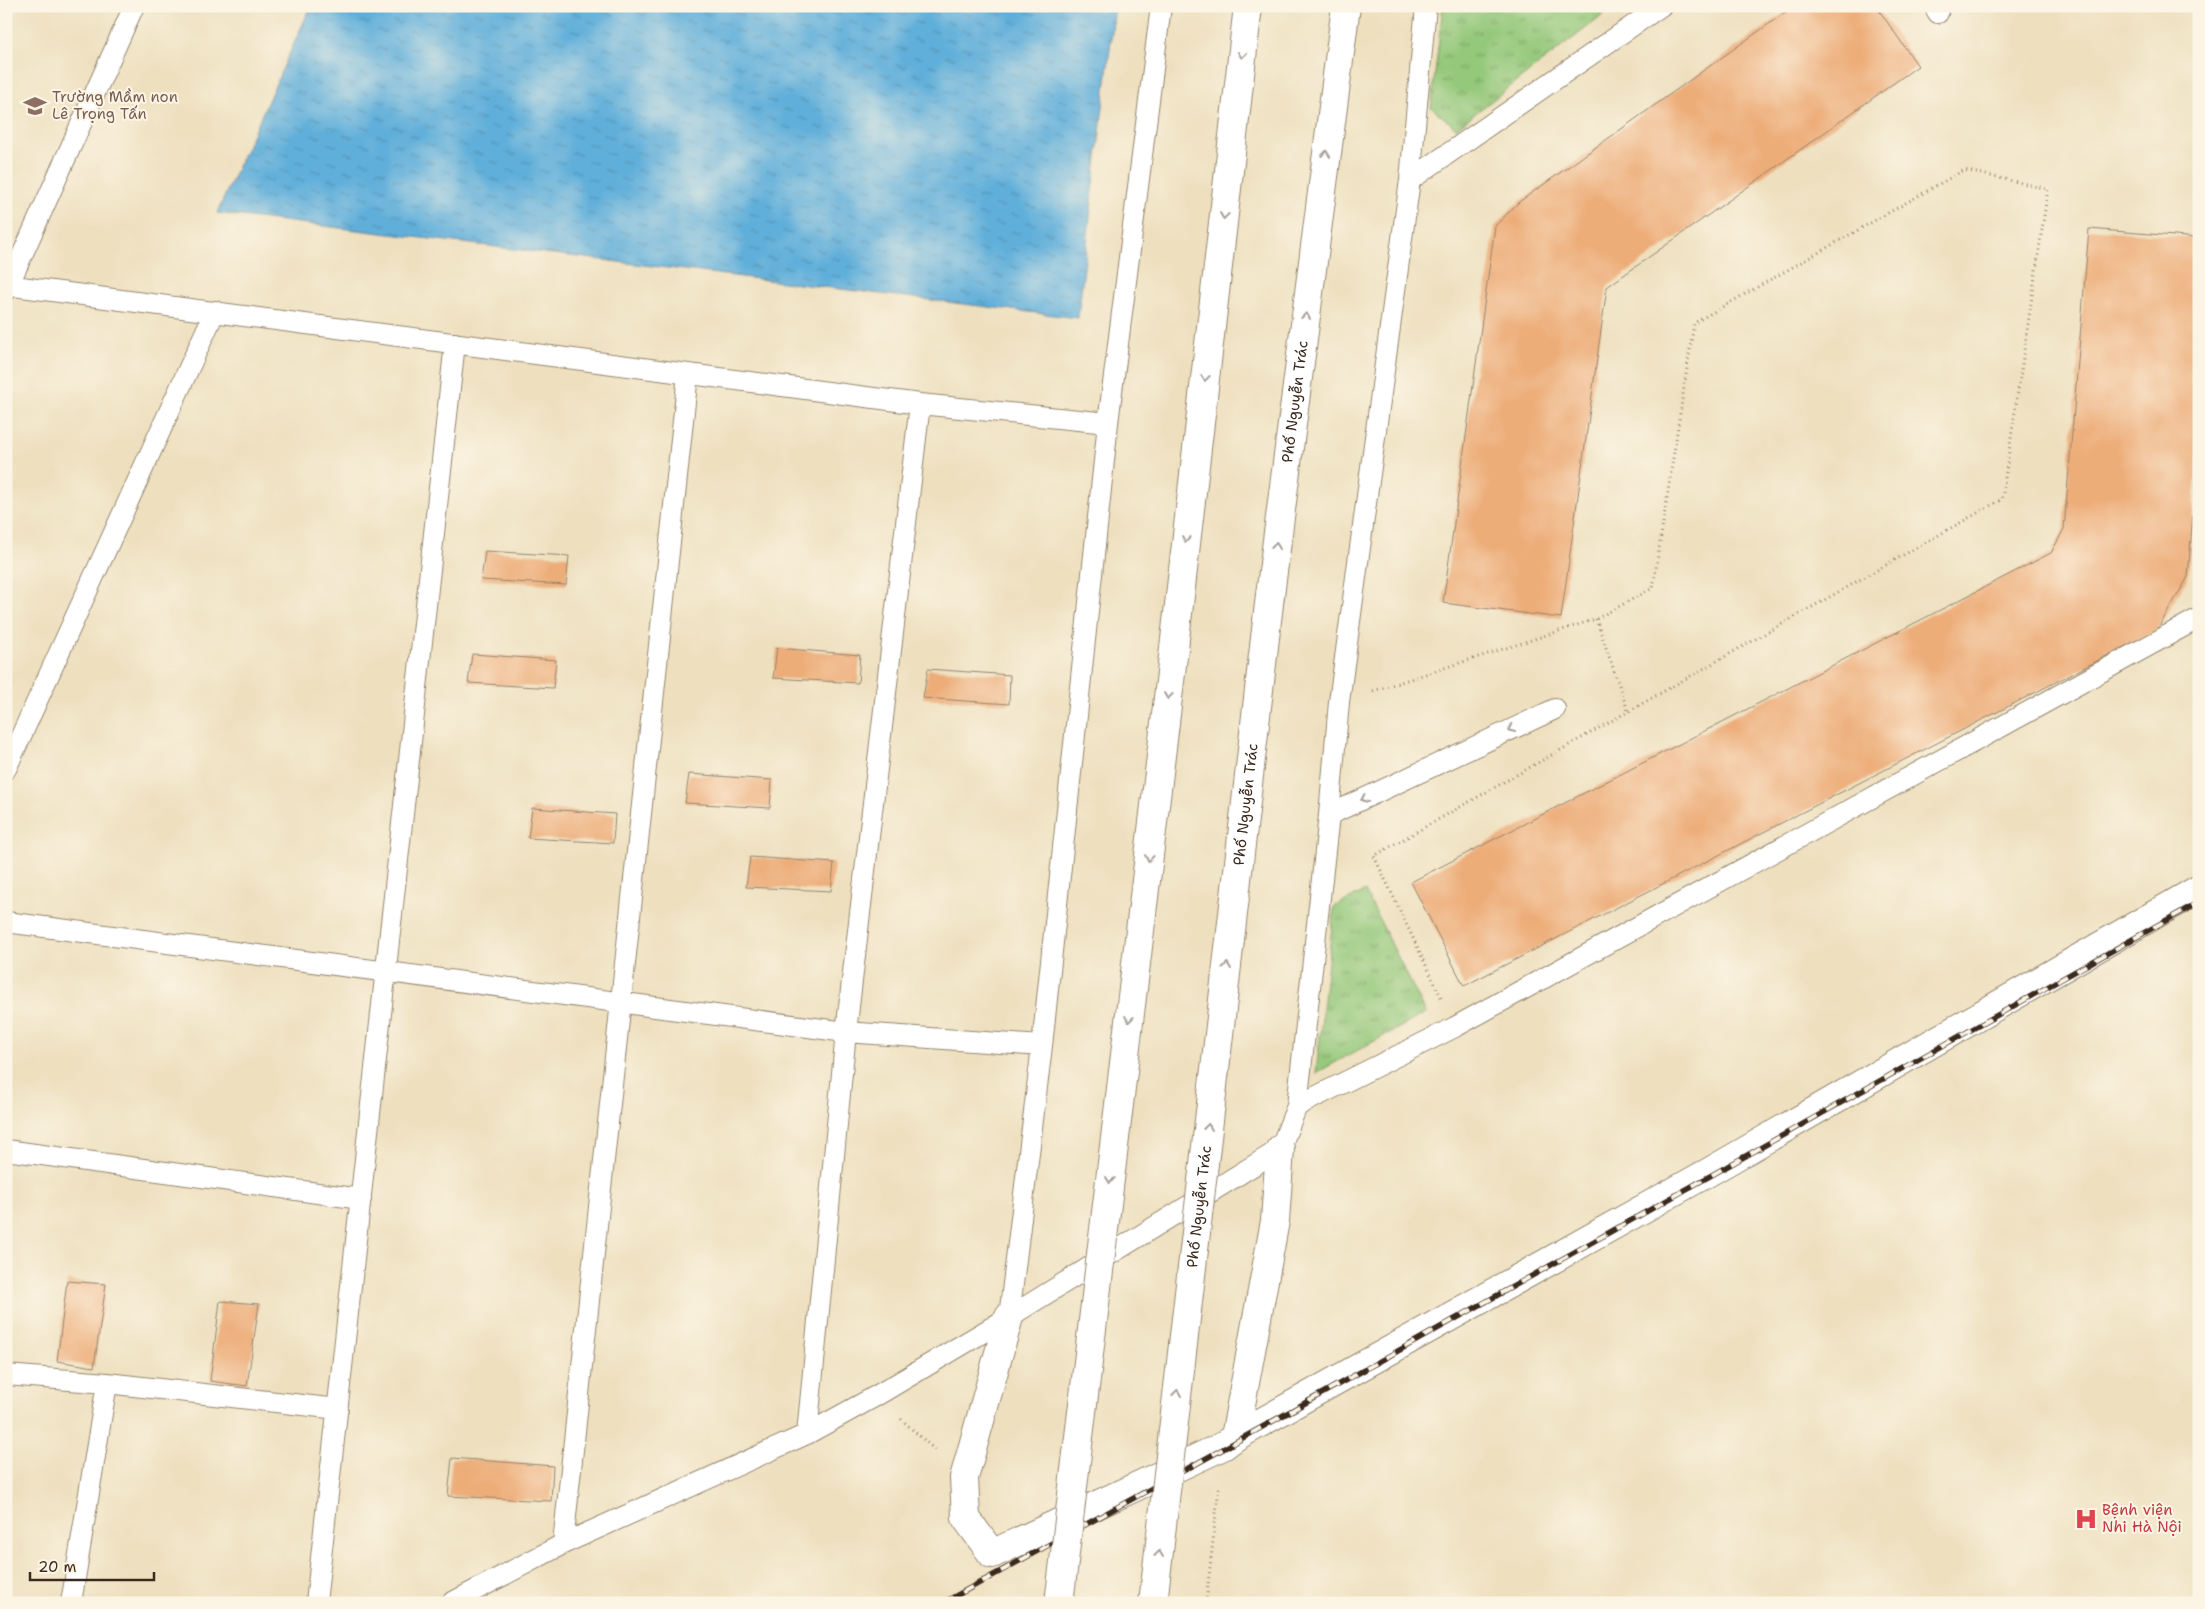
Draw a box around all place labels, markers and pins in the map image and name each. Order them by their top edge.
place label: Trường Mầm non Lê Trọng Tấn [52,87,178,124]
school or university icon: Trường Mầm non Lê Trọng Tấn [22,93,48,119]
place label: Bệnh viện Nhi Hà Nội [2102,1500,2182,1537]
hospital icon: Bệnh viện Nhi Hà Nội [2073,1506,2099,1532]

